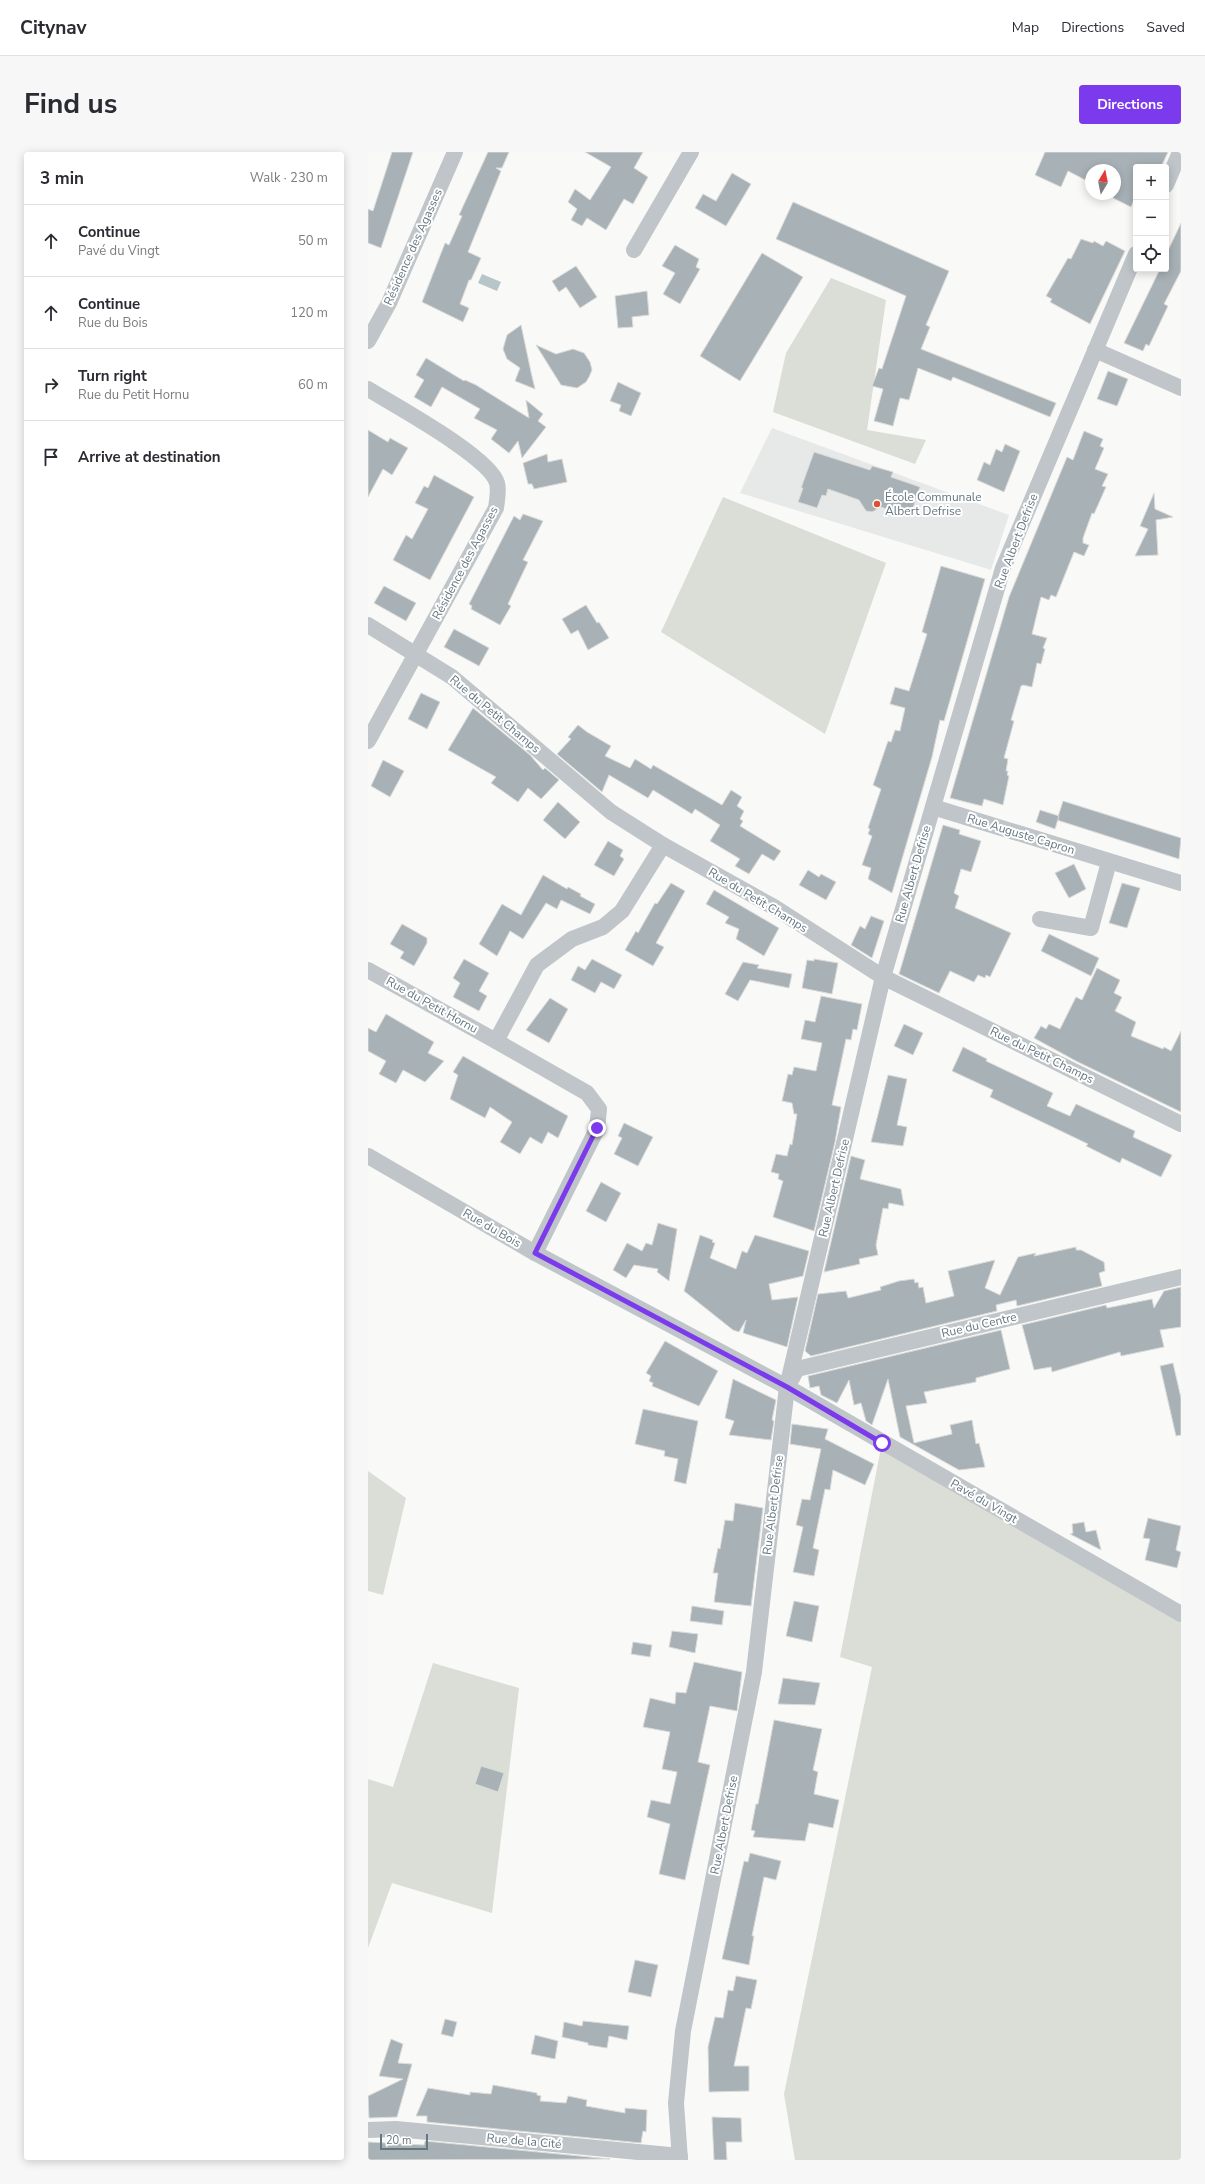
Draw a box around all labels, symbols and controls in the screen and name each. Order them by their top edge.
text: Citynav [20,15,87,41]
text: Map [1012,18,1039,37]
text: Directions [1061,18,1124,37]
text: Saved [1146,18,1185,37]
text: Find us [24,85,118,123]
button: Directions [1079,85,1181,124]
north arrow [1085,164,1121,200]
map controls [1133,164,1169,272]
button: + [1133,164,1169,200]
text: 3 min [40,167,84,190]
text: Walk · 230 m [250,169,328,187]
street label: Résidence des Agasses [380,186,446,308]
button: − [1133,200,1169,236]
text: Continue [78,222,140,242]
icon: ahead [40,230,62,252]
text: 50 m [298,232,328,250]
button: locate [1133,236,1169,272]
text: Pavé du Vingt [78,242,159,260]
text: Continue [78,294,140,314]
icon: ahead [40,302,62,324]
text: 120 m [290,304,328,322]
text: Rue du Bois [78,314,148,332]
text: Turn right [78,366,147,386]
icon: right [40,374,62,396]
text: 60 m [298,376,328,394]
text: Rue du Petit Hornu [78,386,189,404]
icon: arrive [40,446,62,468]
text: Arrive at destination [78,447,221,467]
place label: École Communale Albert Defrise [885,489,982,519]
street label: Rue Albert Defrise [991,491,1041,591]
marker: École Communale Albert Defrise [872,499,882,509]
street label: Résidence des Agasses [428,503,502,622]
street label: Rue du Petit Champs [446,671,544,757]
street label: Rue Auguste Capron [965,810,1077,858]
street label: Rue Albert Defrise [891,824,935,924]
street label: Rue du Petit Champs [705,864,811,936]
street label: Rue du Petit Hornu [383,973,481,1037]
street label: Rue du Petit Champs [988,1023,1097,1087]
route end [588,1119,606,1137]
street label: Rue Albert Defrise [815,1137,853,1239]
street label: Rue du Bois [460,1205,524,1251]
street label: Rue du Centre [940,1309,1018,1341]
route start [873,1434,891,1452]
street label: Rue Albert Defrise [759,1454,787,1556]
street label: Pavé du Vingt [947,1475,1021,1527]
street label: Rue Albert Defrise [707,1774,741,1876]
street label: Rue de la Cité [486,2130,562,2152]
scale bar [380,2132,428,2151]
text: 20 m [386,2133,411,2148]

